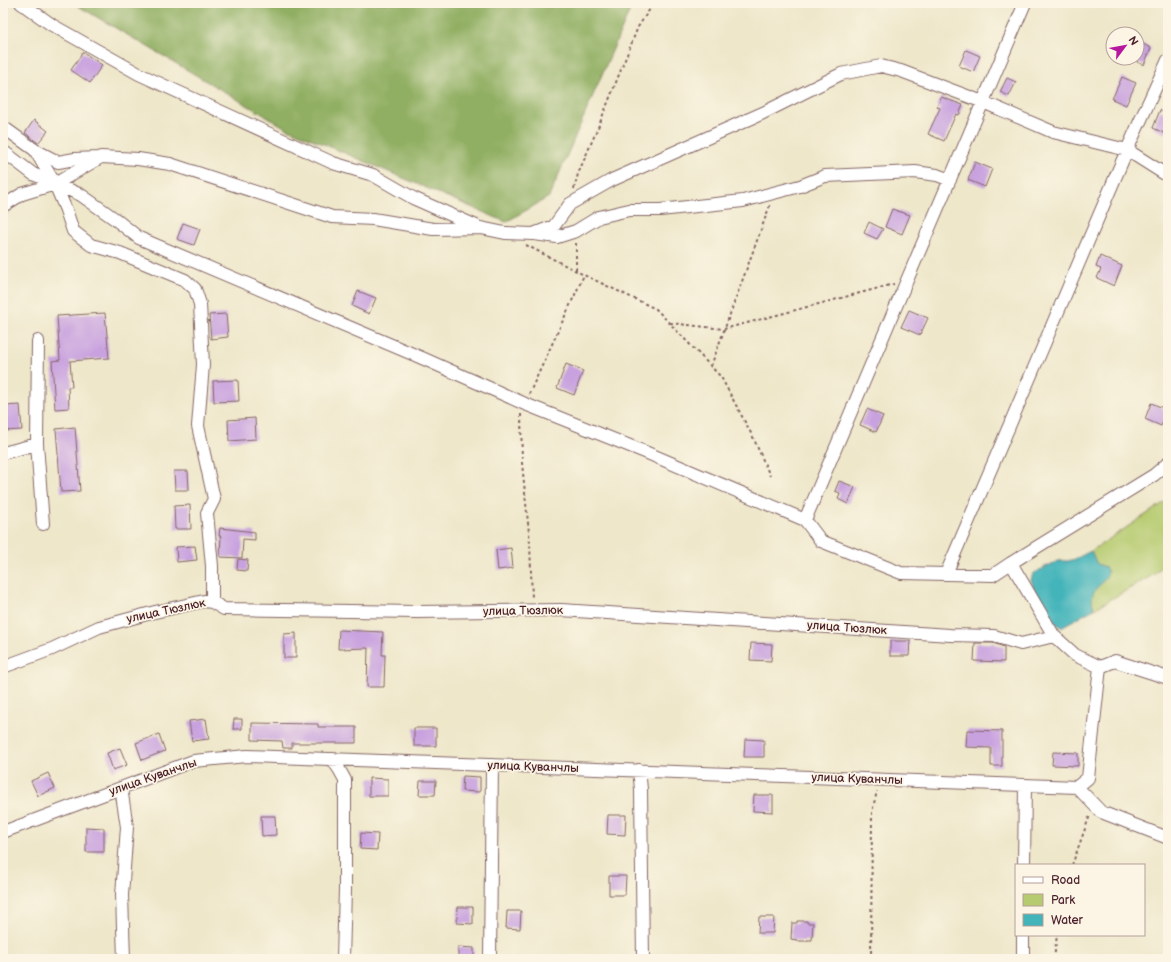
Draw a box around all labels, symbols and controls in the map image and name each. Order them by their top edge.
north arrow [1105,26,1145,66]
text: N [1125,34,1141,48]
street label: улица Тюзлюк [125,595,207,627]
street label: улица Тюзлюк [483,603,564,619]
street label: улица Тюзлюк [806,618,888,638]
street label: улица Куванчлы [107,755,199,799]
street label: улица Куванчлы [487,758,579,776]
street label: улица Куванчлы [811,770,903,788]
legend [1015,864,1145,936]
text: Road [1051,873,1080,888]
text: Park [1051,893,1075,908]
text: Water [1051,913,1083,928]

